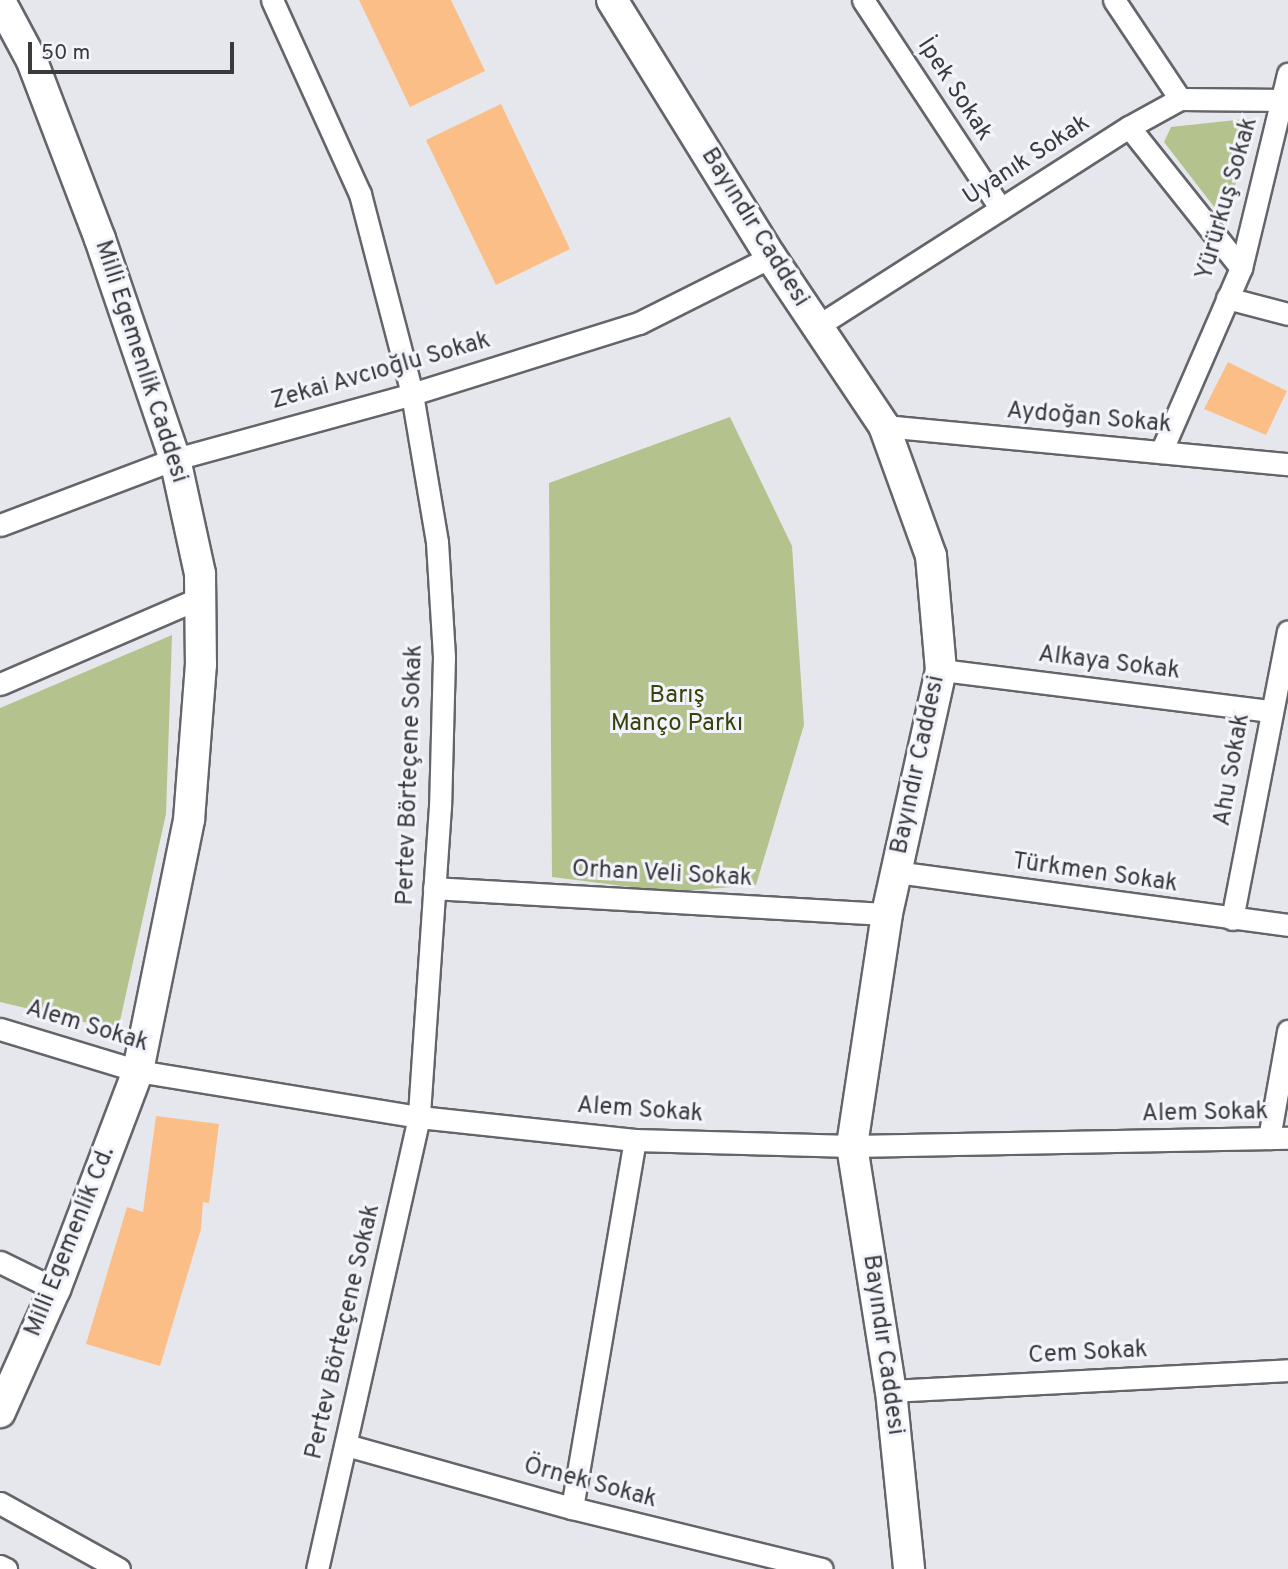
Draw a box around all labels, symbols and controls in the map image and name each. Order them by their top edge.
scale bar [32,28,238,72]
street label: İpek Sokak [910,33,998,147]
text: 50 m [41,40,90,67]
street label: Uyanık Sokak [958,109,1096,213]
street label: Yürürkuş Sokak [1191,114,1265,284]
street label: Bayındır Caddesi [694,143,814,313]
street label: Milli Egemenlik Caddesi [87,237,193,487]
street label: Zekai Avcıoğlu Sokak [268,327,494,417]
street label: Aydoğan Sokak [1005,397,1173,441]
street label: Alkaya Sokak [1036,641,1182,687]
street label: Pertev Börteçene Sokak [392,644,430,906]
street label: Bayındır Caddesi [886,673,952,857]
park label: Barış Manço Parkı [611,683,743,739]
street label: Ahu Sokak [1209,711,1257,829]
street label: Türkmen Sokak [1011,848,1179,900]
street label: Orhan Veli Sokak [571,856,753,894]
street label: Alem Sokak [22,995,152,1059]
street label: Alem Sokak [576,1092,704,1130]
street label: Alem Sokak [1141,1098,1269,1130]
street label: Milli Egemenlik Cd. [20,1143,122,1341]
street label: Pertev Börteçene Sokak [301,1202,387,1462]
street label: Bayındır Caddesi [855,1253,909,1437]
street label: Cem Sokak [1028,1336,1148,1372]
street label: Örnek Sokak [520,1452,660,1516]

